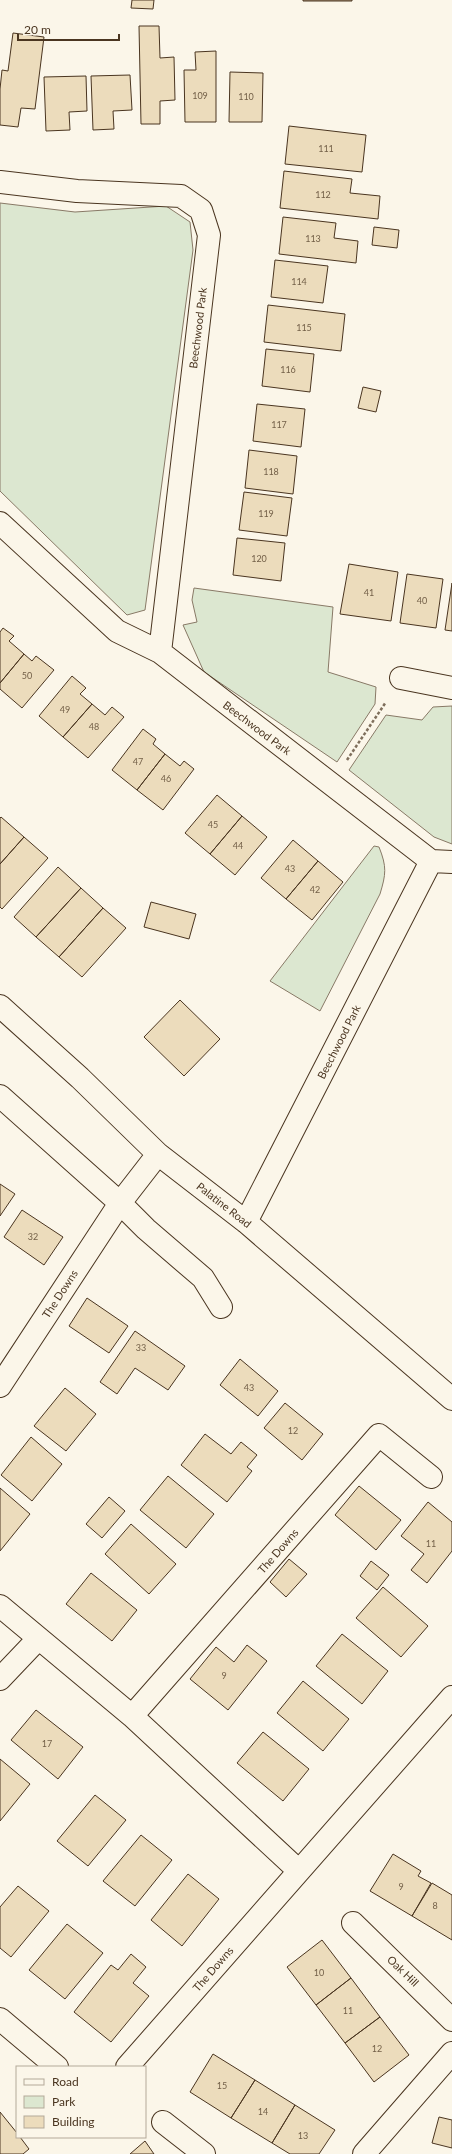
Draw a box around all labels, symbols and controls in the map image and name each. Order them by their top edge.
scale bar [18,16,119,42]
text: 20 m [24,22,51,37]
house number: 109 [192,90,208,101]
house number: 110 [238,91,254,102]
house number: 111 [318,143,334,154]
house number: 112 [315,189,331,200]
house number: 113 [305,233,321,244]
house number: 114 [291,276,307,287]
street label: Beechwood Park [186,286,209,369]
house number: 115 [296,322,312,333]
house number: 116 [280,364,296,375]
house number: 117 [271,419,287,430]
house number: 118 [263,466,279,477]
house number: 119 [258,508,274,519]
house number: 120 [251,553,267,564]
house number: 41 [364,587,374,598]
house number: 40 [417,595,427,606]
house number: 50 [22,670,32,681]
street label: Beechwood Park [221,698,294,758]
house number: 49 [60,704,70,715]
house number: 48 [89,721,99,732]
house number: 47 [133,756,143,767]
house number: 46 [161,773,171,784]
house number: 45 [208,819,218,830]
house number: 44 [233,840,243,851]
house number: 43 [285,863,295,874]
house number: 42 [310,884,320,895]
street label: Beechwood Park [314,1002,363,1081]
street label: Palatine Road [194,1179,254,1230]
house number: 32 [28,1231,38,1242]
street label: The Downs [39,1267,80,1320]
house number: 33 [136,1342,146,1353]
house number: 43 [244,1382,254,1393]
house number: 12 [288,1425,298,1436]
street label: The Downs [255,1525,301,1576]
house number: 11 [426,1538,436,1549]
house number: 9 [221,1670,227,1681]
house number: 17 [42,1738,52,1749]
house number: 9 [398,1881,404,1892]
house number: 8 [432,1900,438,1911]
street label: The Downs [190,1943,236,1994]
street label: Oak Hill [385,1953,422,1989]
house number: 10 [314,1967,324,1978]
house number: 11 [343,2005,353,2016]
house number: 12 [372,2043,382,2054]
legend [16,2066,146,2138]
text: Road [52,2074,79,2089]
house number: 15 [217,2080,227,2091]
text: Park [52,2094,76,2109]
house number: 14 [258,2106,268,2117]
text: Building [52,2114,95,2129]
house number: 13 [298,2130,308,2141]

